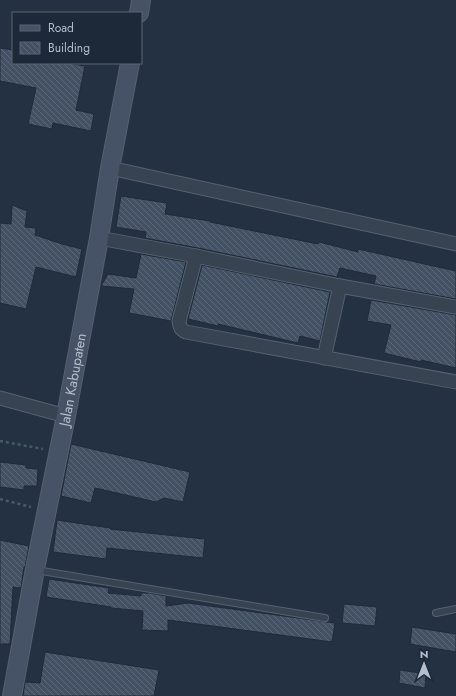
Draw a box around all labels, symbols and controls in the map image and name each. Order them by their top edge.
legend [12,12,142,64]
text: Road [48,19,74,37]
text: Building [48,39,90,57]
street label: Jalan Kabupaten [54,332,91,430]
north arrow [404,644,444,684]
text: N [420,646,428,662]

